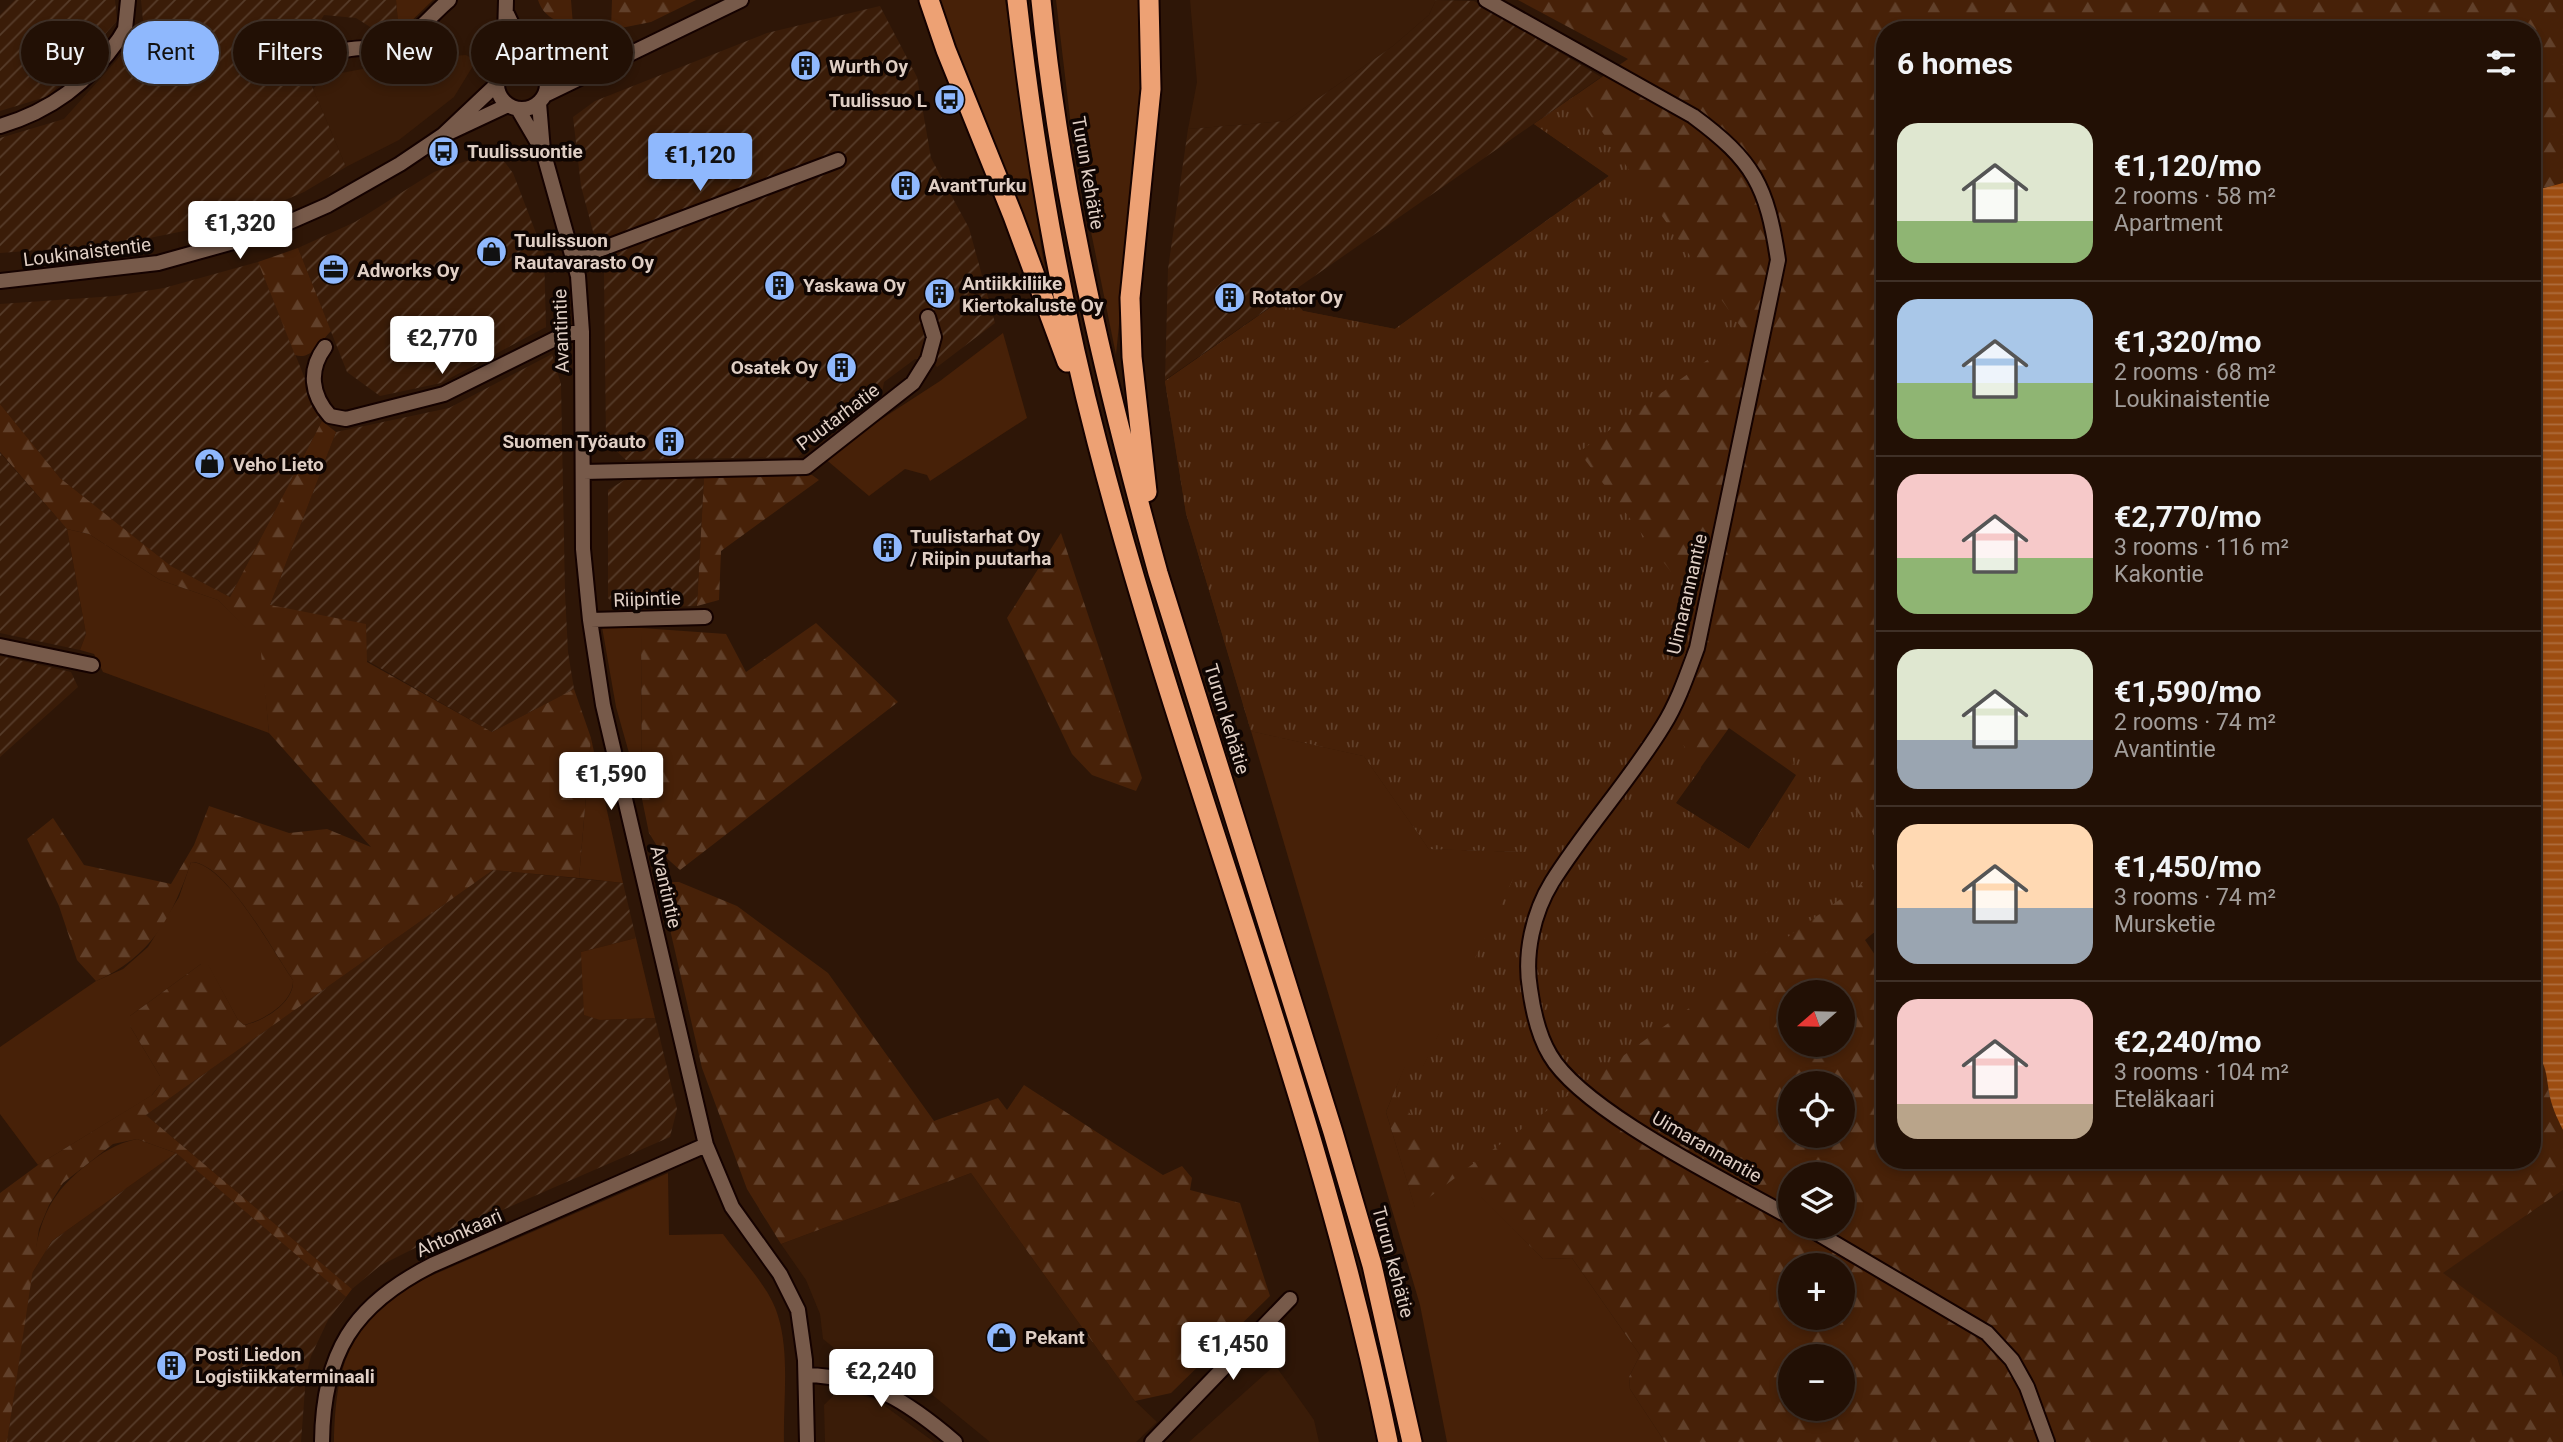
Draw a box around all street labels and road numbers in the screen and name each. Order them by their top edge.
street label: Turun kehätie [1067,115,1109,231]
street label: Loukinaistentie [22,233,152,271]
street label: Avantintie [548,289,574,373]
street label: Puutarhatie [792,378,884,456]
street label: Uimarannantie [1662,531,1712,657]
street label: Riipintie [613,586,681,612]
street label: Turun kehätie [1199,661,1255,777]
street label: Avantintie [645,843,687,931]
street label: Uimarannantie [1648,1106,1766,1188]
street label: Ahtonkaari [412,1204,506,1262]
street label: Turun kehätie [1367,1204,1419,1320]

